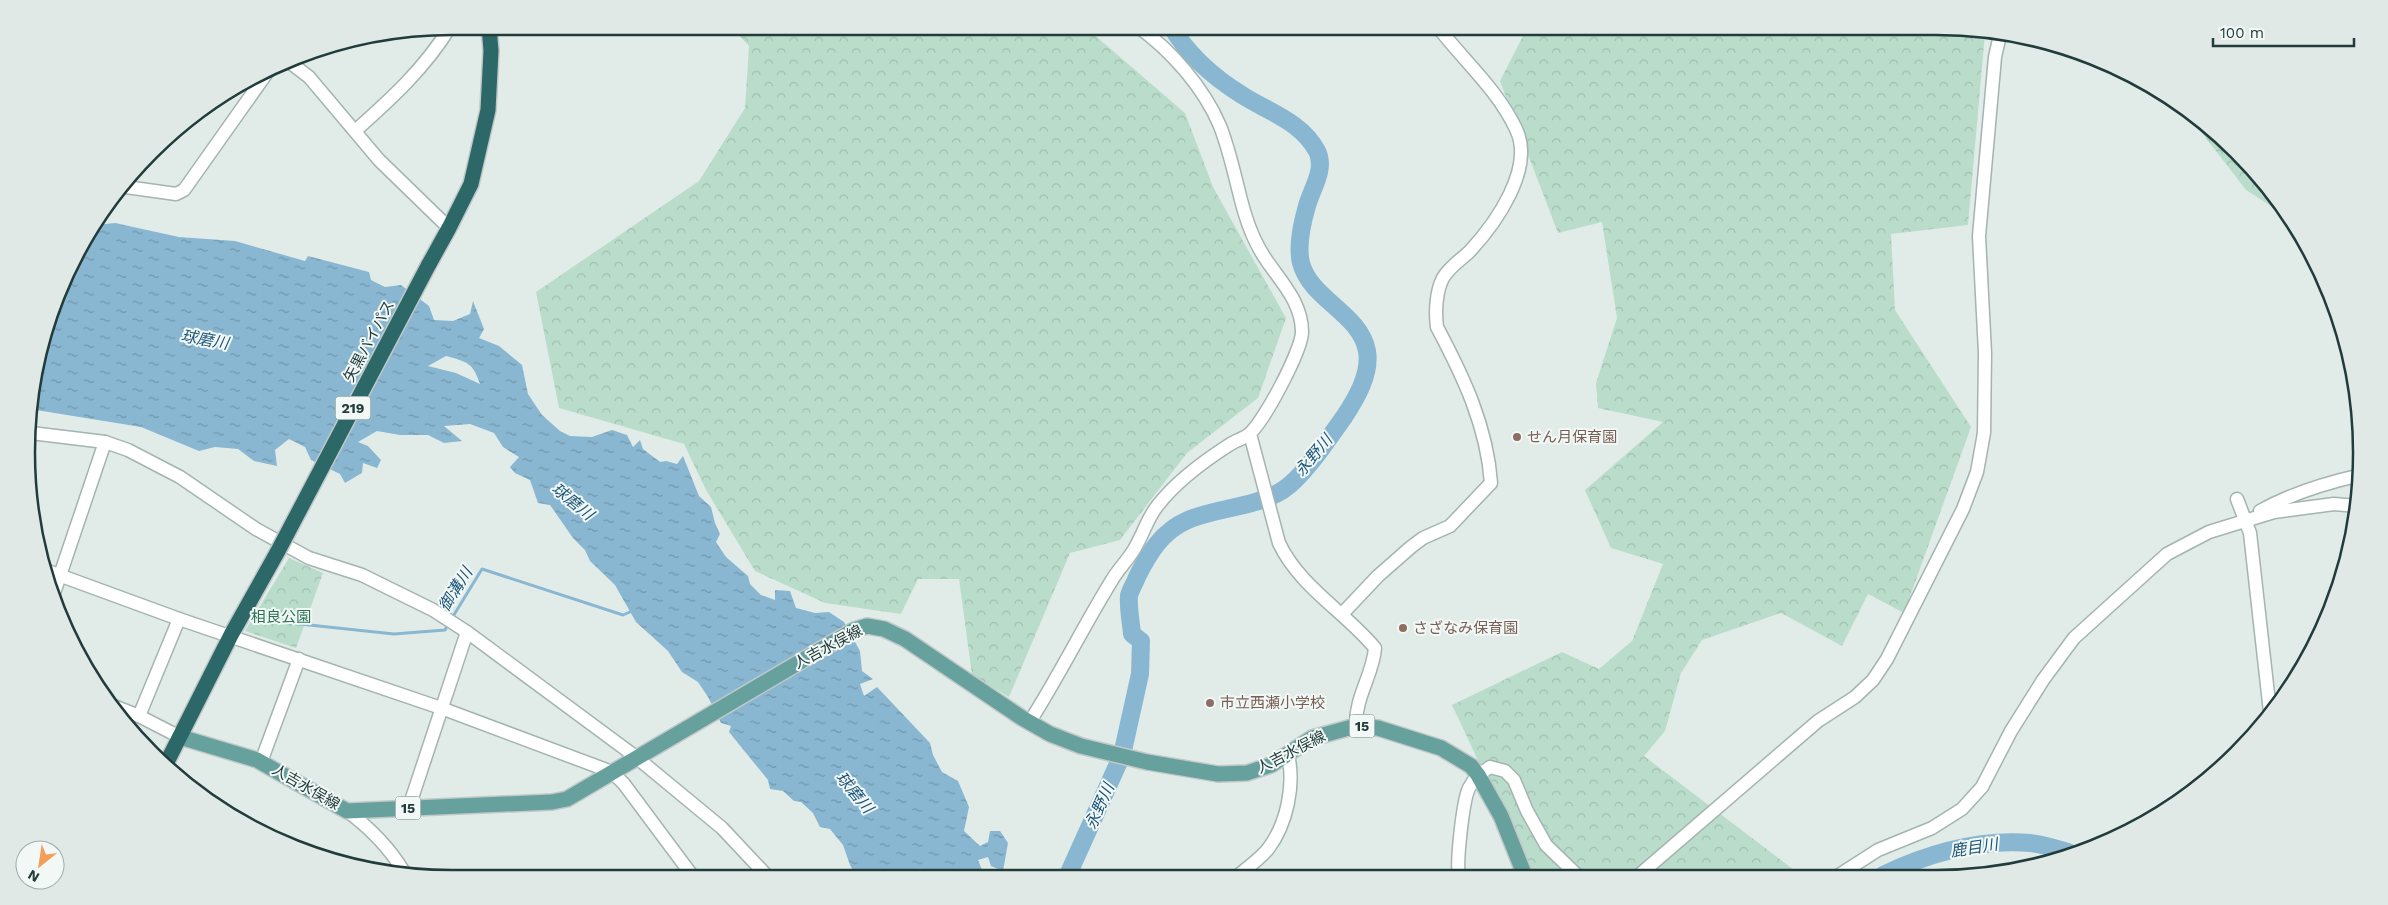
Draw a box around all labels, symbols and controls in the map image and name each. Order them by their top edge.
scale bar [2213,15,2354,47]
text: 100 m [2220,24,2264,42]
street label: 矢黒バイパス [340,297,398,385]
water label: 球磨川 [180,326,232,353]
road number: 219 [336,396,370,419]
place label: せん月保育園 [1527,428,1617,446]
water label: 永野川 [1291,429,1337,480]
marker: せん月保育園 [1511,431,1523,443]
water label: 球磨川 [548,479,599,525]
water label: 御溝川 [435,562,477,615]
park label: 相良公園 [251,608,311,626]
place label: さざなみ保育園 [1413,619,1518,637]
street label: 人吉水俣線 [791,621,865,673]
marker: さざなみ保育園 [1397,622,1409,634]
place label: 市立西瀬小学校 [1220,694,1325,712]
marker: 市立西瀬小学校 [1204,697,1216,709]
road number: 15 [1350,714,1374,738]
street label: 人吉水俣線 [1253,727,1329,777]
street label: 人吉水俣線 [269,760,343,814]
water label: 球磨川 [832,768,879,818]
water label: 永野川 [1081,779,1119,832]
road number: 15 [396,796,420,820]
water label: 鹿目川 [1949,834,2001,861]
north arrow [15,840,65,890]
text: N [25,867,42,886]

